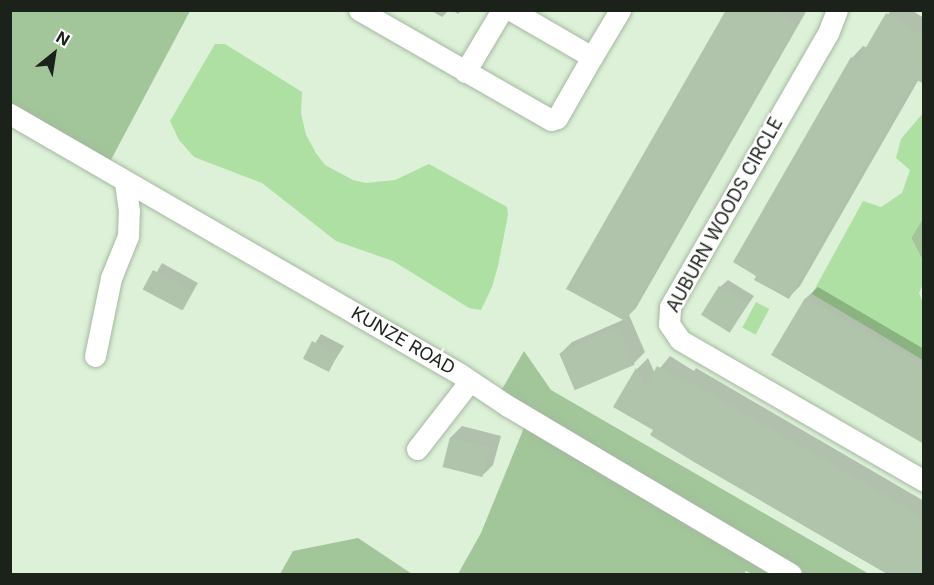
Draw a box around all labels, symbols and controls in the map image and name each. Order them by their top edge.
north arrow [24,24,84,84]
text: N [53,27,73,50]
street label: AUBURN WOODS CIRCLE [662,114,788,316]
street label: KUNZE ROAD [347,303,459,379]

